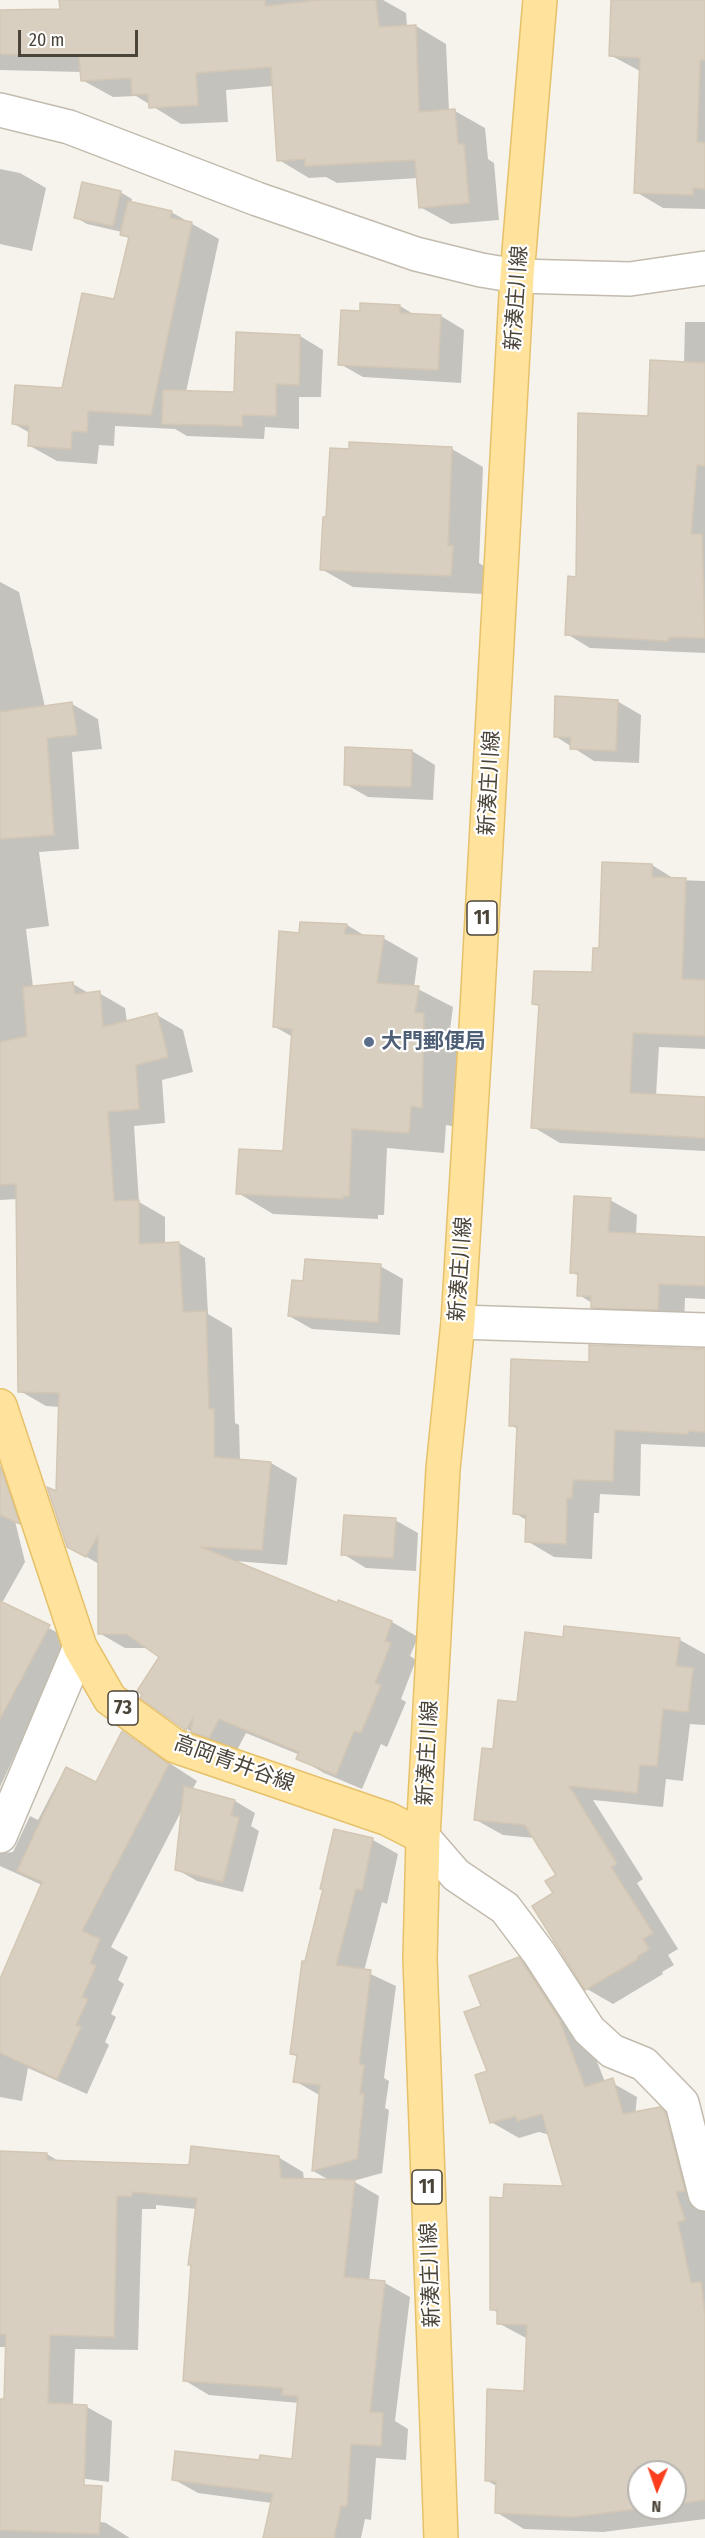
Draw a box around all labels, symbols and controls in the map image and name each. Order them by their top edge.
scale bar [21,18,141,56]
text: 20 m [29,29,64,51]
street label: 新湊庄川線 [501,245,533,351]
street label: 新湊庄川線 [475,730,505,836]
road number: 11 [467,901,497,935]
place label: 大門郵便局 [381,1029,486,1055]
marker: 大門郵便局 [362,1035,376,1049]
street label: 新湊庄川線 [445,1216,477,1322]
road number: 73 [108,1691,138,1725]
street label: 新湊庄川線 [413,1700,443,1806]
street label: 高岡青井谷線 [170,1731,298,1797]
road number: 11 [412,2170,442,2204]
street label: 新湊庄川線 [417,2222,445,2328]
north arrow [627,2460,687,2520]
text: N [651,2497,662,2516]

